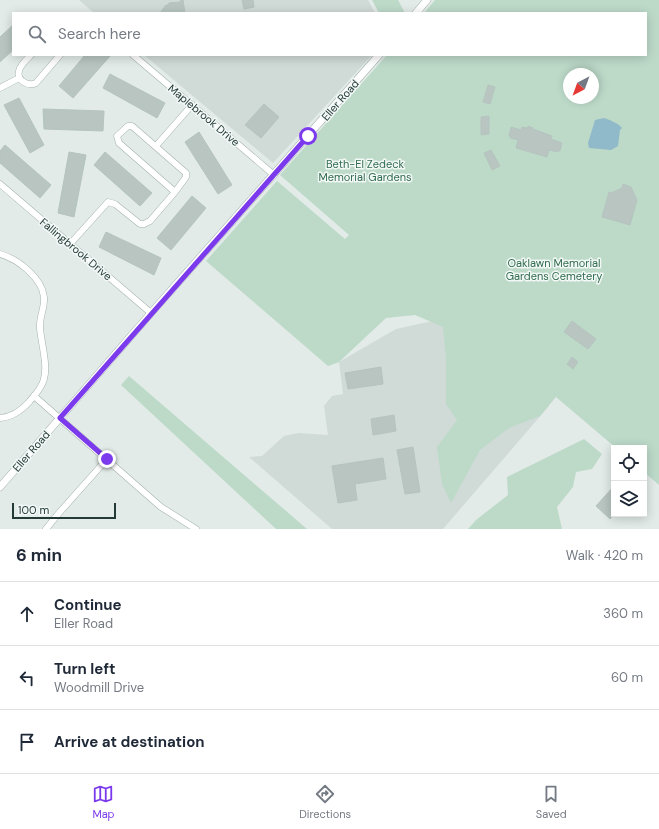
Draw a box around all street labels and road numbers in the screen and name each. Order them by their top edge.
street label: Eller Road [318,76,362,123]
street label: Maplebrook Drive [165,81,243,149]
street label: Fallingbrook Drive [37,215,115,283]
street label: Eller Road [9,427,53,474]

